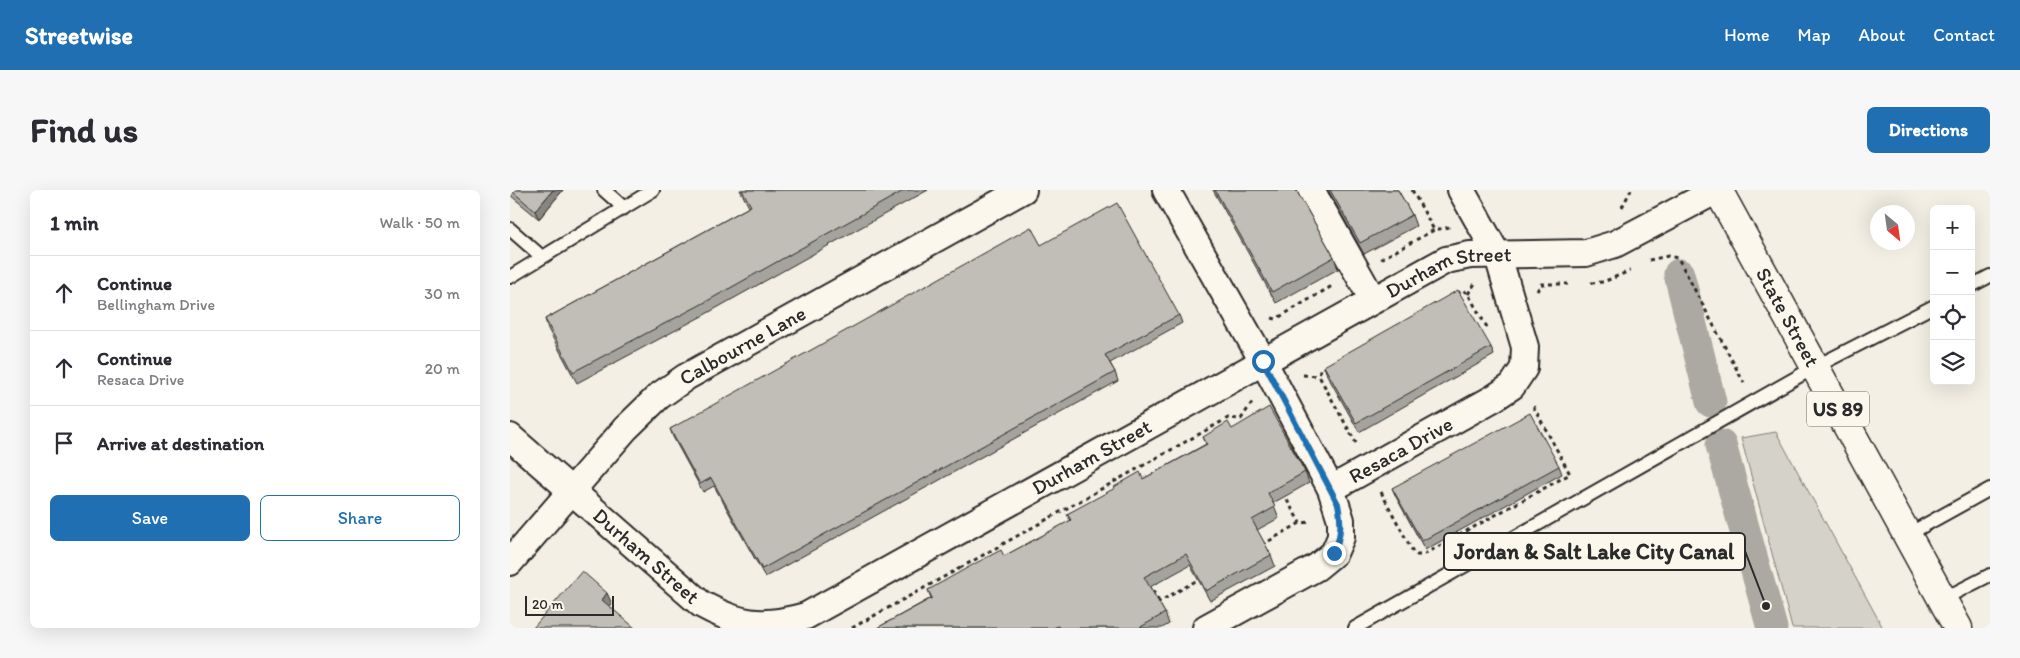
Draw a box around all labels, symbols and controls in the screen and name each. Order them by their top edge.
text: Streetwise [25,21,133,50]
text: Home [1724,24,1770,46]
text: Map [1798,24,1831,46]
text: About [1859,24,1905,46]
text: Contact [1933,24,1995,46]
button: Directions [1867,107,1990,153]
text: Find us [30,109,138,151]
north arrow [1870,205,1915,250]
map controls [1930,205,1975,385]
button: + [1930,205,1975,250]
text: 1 min [50,210,99,235]
text: Walk · 50 m [380,213,460,232]
street label: Durham Street [1381,241,1512,303]
button: − [1930,250,1975,295]
street label: State Street [1751,263,1825,371]
text: Continue [97,272,172,295]
icon: ahead [50,279,78,307]
text: 30 m [424,284,460,303]
text: Bellingham Drive [97,295,215,314]
button: locate [1930,295,1975,340]
street label: Calbourne Lane [675,300,810,390]
button: layers [1930,340,1975,385]
text: Continue [97,347,172,370]
route start [1252,350,1275,373]
icon: ahead [50,354,78,382]
text: 20 m [425,359,460,378]
text: Resaca Drive [97,370,184,389]
road number: US 89 [1807,392,1869,426]
street label: Resaca Drive [1344,411,1457,488]
street label: Durham Street [1027,413,1156,500]
icon: arrive [50,429,78,457]
text: Arrive at destination [97,432,264,455]
button: Save [50,495,250,541]
button: Share [260,495,460,541]
street label: Durham Street [588,503,705,609]
callout: Jordan & Salt Lake City Canal [1444,533,1745,570]
text: Jordan & Salt Lake City Canal [1453,538,1735,565]
route end [1323,542,1346,565]
scale bar [525,593,614,616]
text: 20 m [532,596,563,613]

